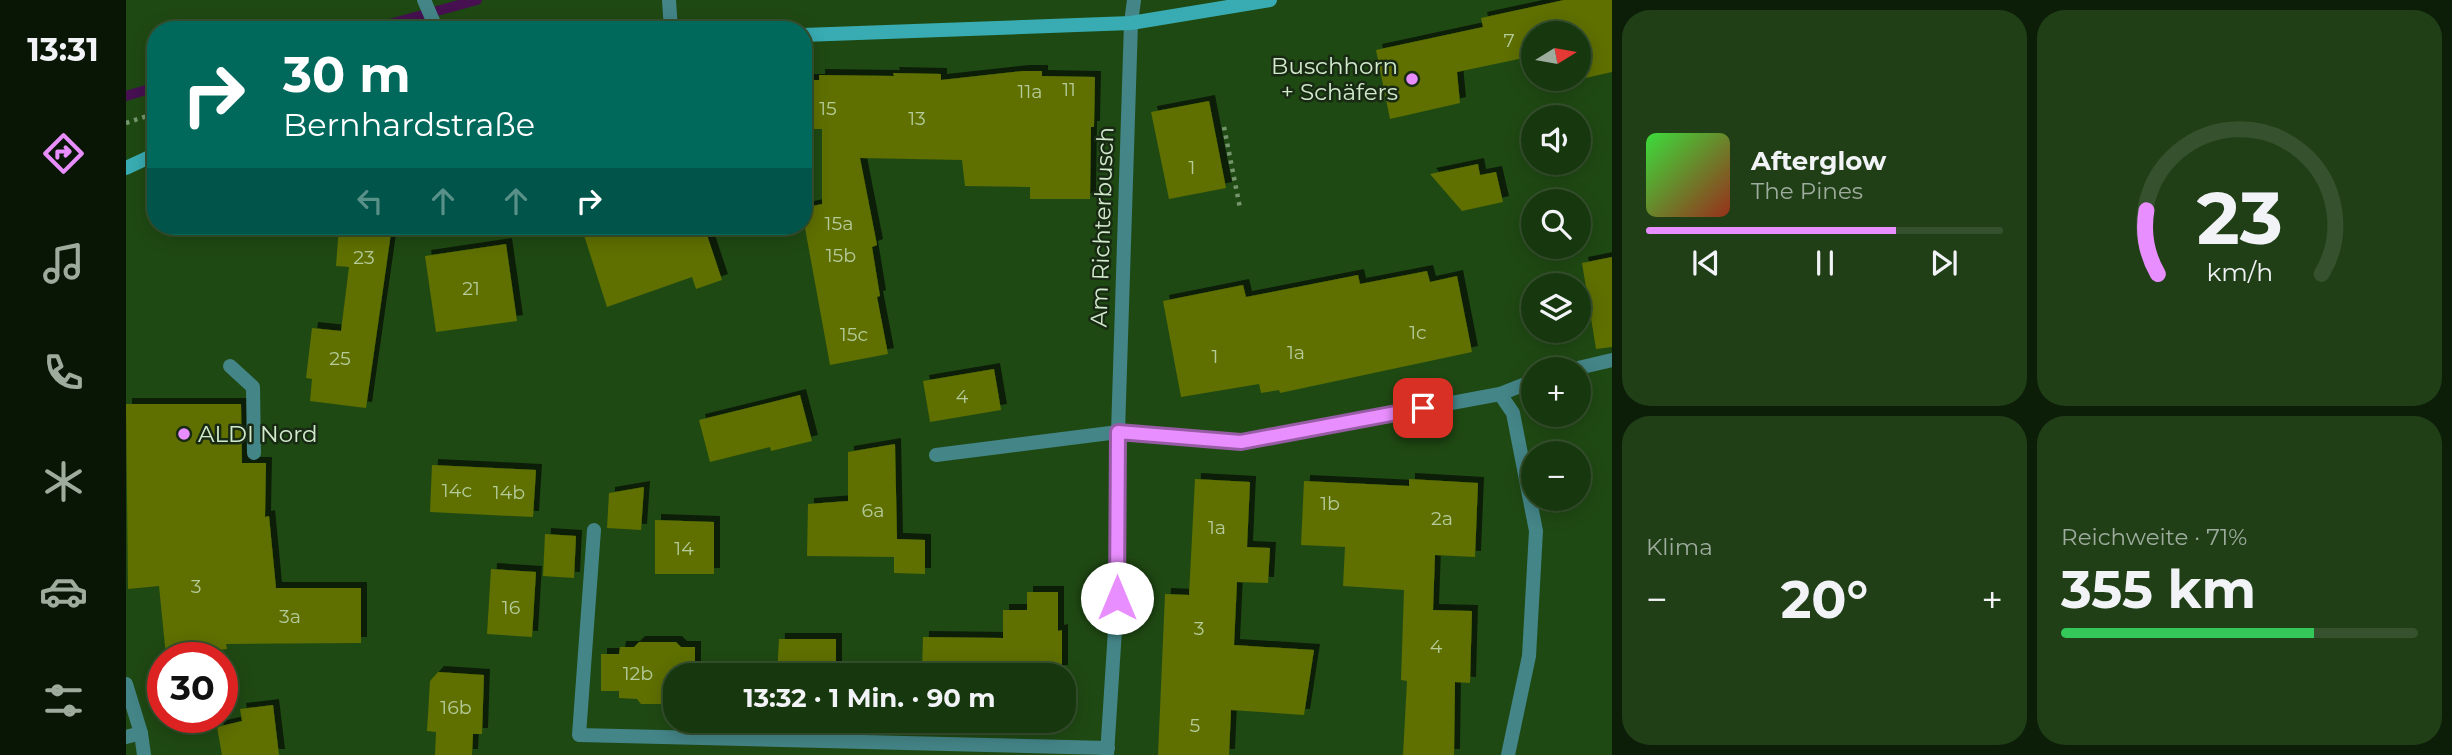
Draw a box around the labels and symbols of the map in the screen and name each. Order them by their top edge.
north arrow [1521,21,1591,91]
house number: 7 [1503,29,1515,52]
place label: Buschhorn + Schäfers [1271,52,1398,106]
marker: Buschhorn + Schäfers [1404,71,1420,87]
house number: 11 [1062,78,1076,101]
house number: 11a [1018,80,1042,103]
house number: 15 [819,97,837,120]
house number: 13 [908,107,926,130]
street label: Am Richterbusch [1085,126,1119,328]
house number: 1 [1189,156,1195,179]
house number: 15a [825,212,853,235]
house number: 15b [826,244,856,267]
house number: 23 [353,246,375,269]
house number: 21 [462,277,480,300]
house number: 1c [1409,321,1427,344]
house number: 15c [840,323,868,346]
house number: 1a [1287,341,1305,364]
house number: 1 [1212,345,1218,368]
house number: 25 [329,347,351,370]
pin [1393,378,1453,438]
house number: 4 [956,385,969,408]
place label: ALDI Nord [198,420,318,448]
marker: ALDI Nord [176,426,192,442]
house number: 14c [442,479,472,502]
house number: 14b [493,481,525,504]
house number: 1b [1320,492,1340,515]
house number: 6a [862,499,884,522]
house number: 2a [1431,507,1453,530]
house number: 1a [1208,516,1226,539]
house number: 14 [674,537,694,560]
position arrow [1080,561,1154,635]
house number: 3 [191,575,201,598]
house number: 16 [502,596,520,619]
house number: 3a [279,605,301,628]
house number: 3 [1194,617,1204,640]
house number: 4 [1430,635,1443,658]
speed limit sign: 30 [147,642,238,733]
house number: 12b [623,662,653,685]
house number: 16b [440,696,472,719]
house number: 5 [1190,714,1201,737]

